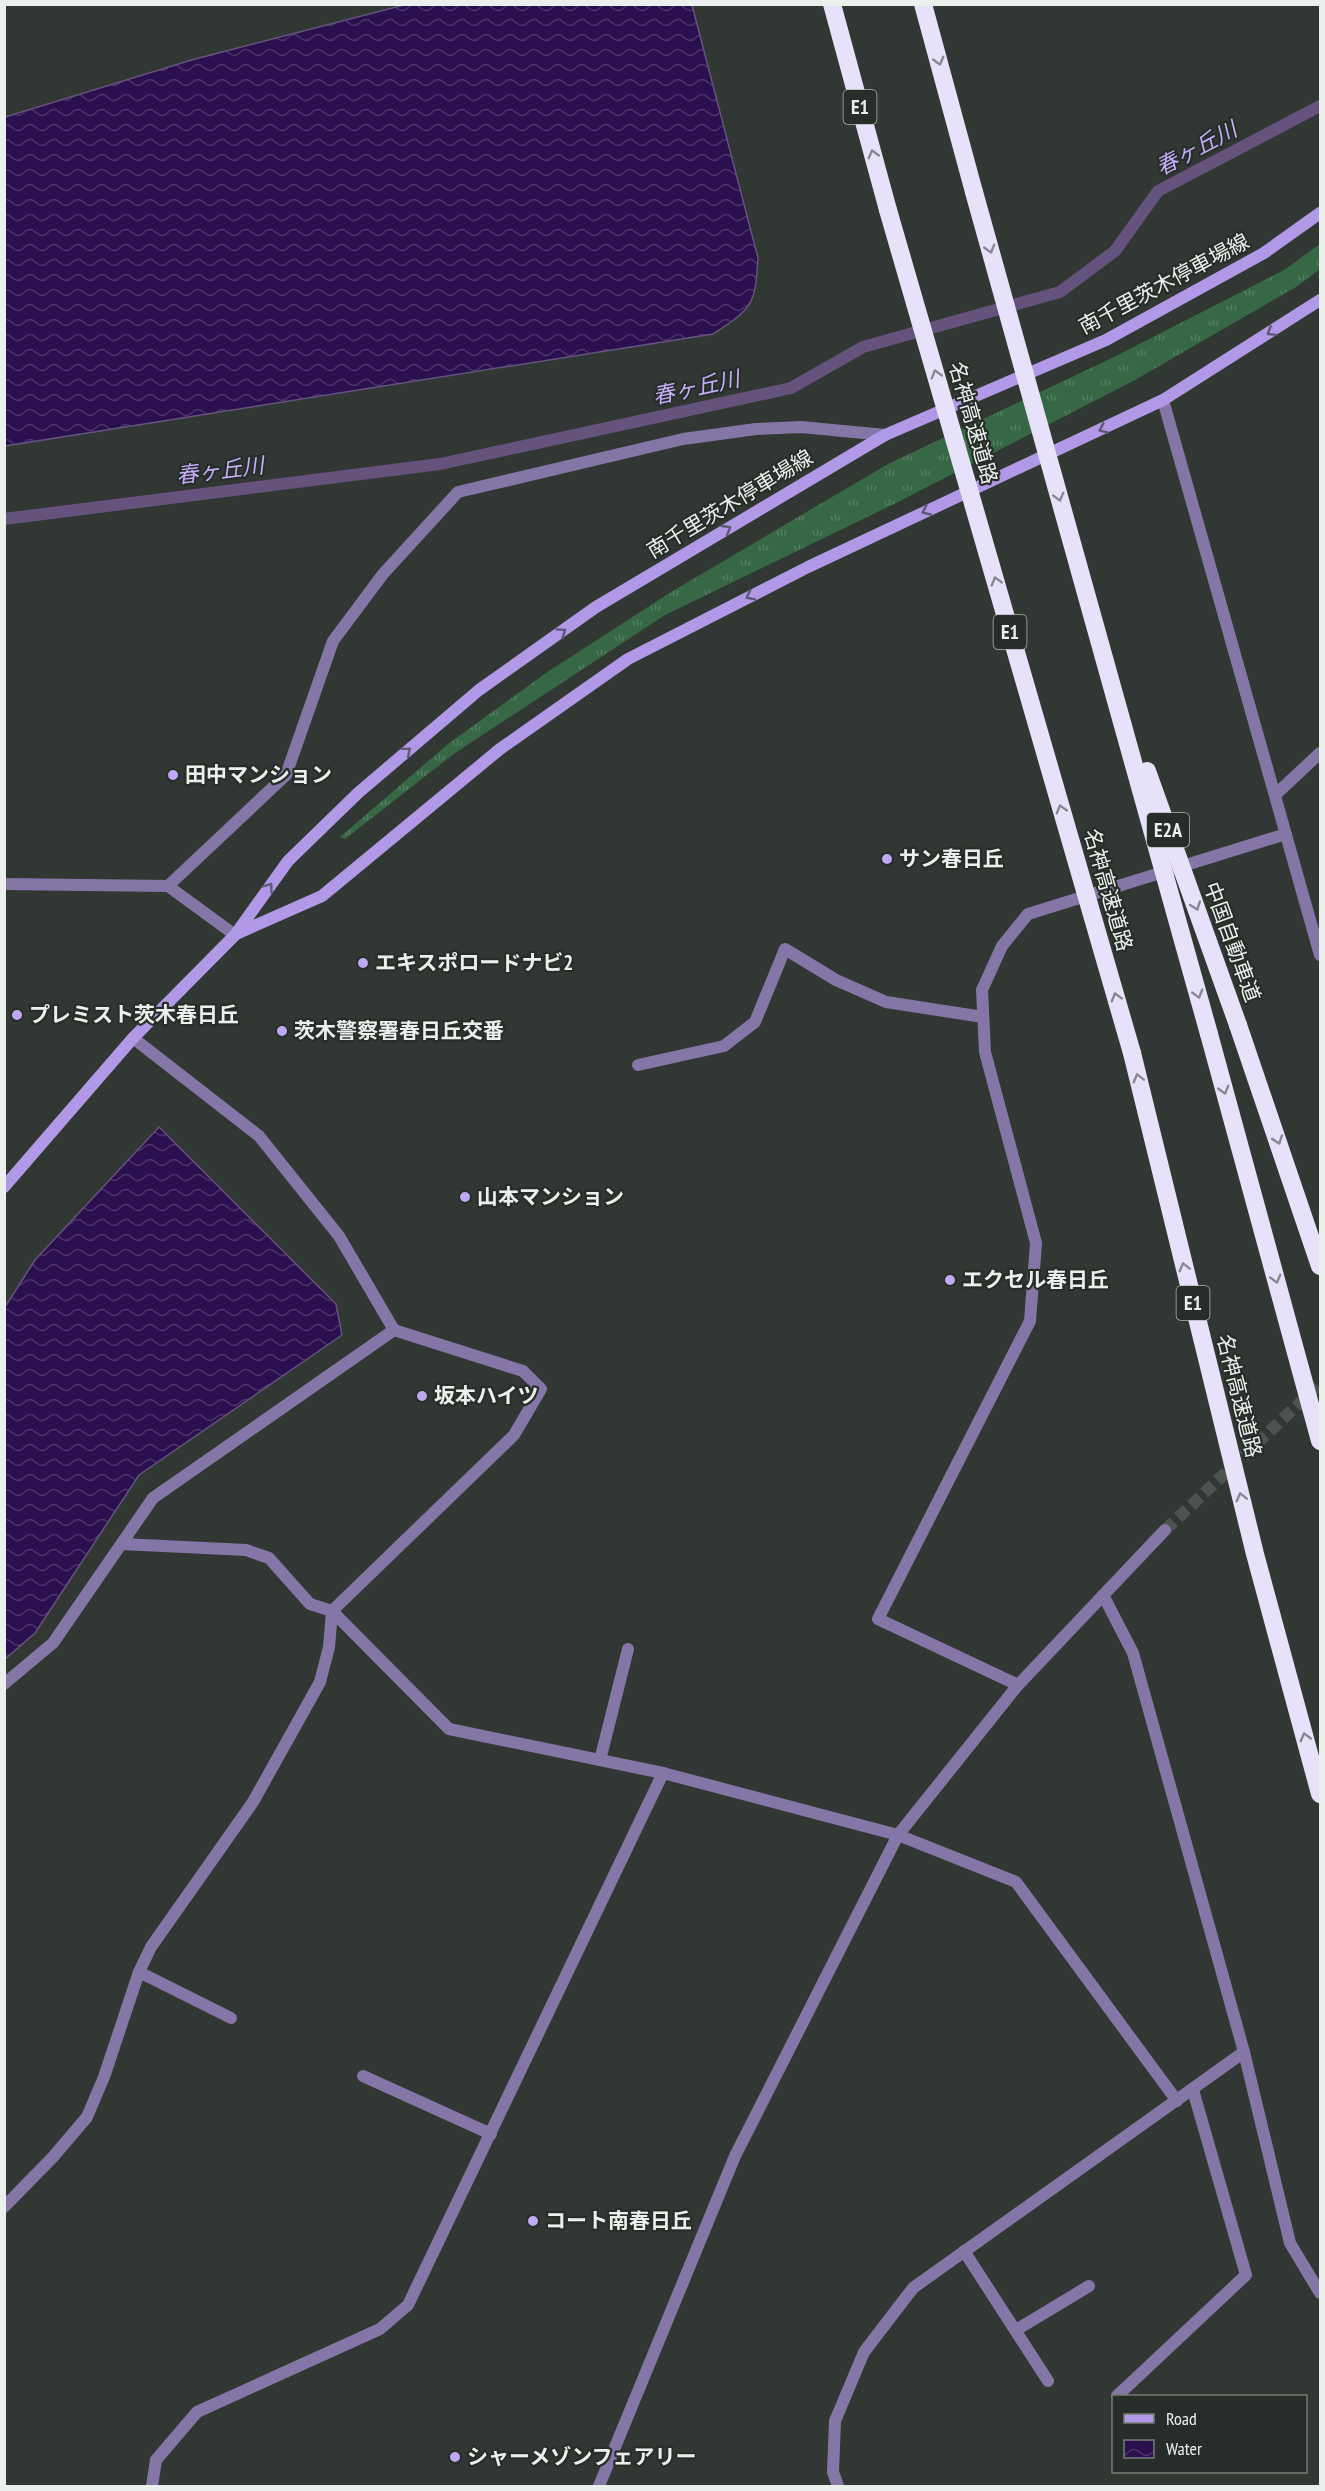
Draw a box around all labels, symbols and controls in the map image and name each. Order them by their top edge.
one-way arrow [932,55,944,66]
road number: E1 [844,90,876,124]
water label: 春ヶ丘川 [1151,114,1243,181]
one-way arrow [868,149,880,160]
street label: 南千里茨木停車場線 [1074,227,1254,340]
one-way arrow [983,243,995,253]
one-way arrow [1267,324,1278,335]
street label: 名神高速道路 [943,359,1004,487]
water label: 春ヶ丘川 [650,364,744,410]
one-way arrow [930,369,943,379]
one-way arrow [1098,421,1109,433]
street label: 南千里茨木停車場線 [642,443,818,564]
water label: 春ヶ丘川 [175,450,267,489]
one-way arrow [1052,492,1065,502]
one-way arrow [921,504,932,516]
one-way arrow [721,524,731,536]
one-way arrow [990,577,1003,587]
one-way arrow [746,589,757,600]
road number: E1 [994,615,1026,649]
one-way arrow [555,628,566,639]
one-way arrow [400,747,411,758]
place label: 田中マンション [185,761,332,788]
marker: 田中マンション [166,768,180,782]
one-way arrow [1056,804,1068,815]
road number: E2A [1147,813,1189,847]
street label: 名神高速道路 [1078,826,1139,954]
place label: サン春日丘 [899,845,1004,872]
marker: サン春日丘 [880,852,894,866]
street label: 中国自動車道 [1198,878,1267,1006]
one-way arrow [262,883,273,894]
one-way arrow [1188,900,1201,911]
place label: エキスポロードナビ2 [375,949,573,976]
marker: エキスポロードナビ2 [356,956,370,970]
one-way arrow [1190,988,1203,998]
one-way arrow [1110,992,1123,1002]
place label: プレミスト茨木春日丘 [29,1001,239,1028]
marker: プレミスト茨木春日丘 [10,1008,24,1022]
place label: 茨木警察署春日丘交番 [294,1017,504,1044]
marker: 茨木警察署春日丘交番 [275,1024,289,1038]
one-way arrow [1132,1073,1145,1083]
one-way arrow [1217,1085,1230,1095]
one-way arrow [1271,1134,1284,1145]
place label: 山本マンション [477,1183,624,1210]
marker: 山本マンション [458,1190,472,1204]
one-way arrow [1179,1262,1192,1272]
place label: エクセル春日丘 [962,1266,1109,1293]
marker: エクセル春日丘 [943,1273,957,1287]
one-way arrow [1269,1273,1281,1283]
road number: E1 [1176,1286,1210,1320]
street label: 名神高速道路 [1211,1331,1268,1460]
place label: 坂本ハイツ [434,1382,539,1409]
marker: 坂本ハイツ [415,1389,429,1403]
one-way arrow [1235,1492,1248,1502]
one-way arrow [1300,1732,1312,1743]
place label: コート南春日丘 [545,2207,692,2234]
marker: コート南春日丘 [526,2214,540,2228]
legend [1112,2395,1307,2473]
text: Road [1166,2407,1197,2430]
text: Water [1166,2437,1202,2460]
place label: シャーメゾンフェアリー [467,2443,697,2470]
marker: シャーメゾンフェアリー [448,2450,462,2464]

